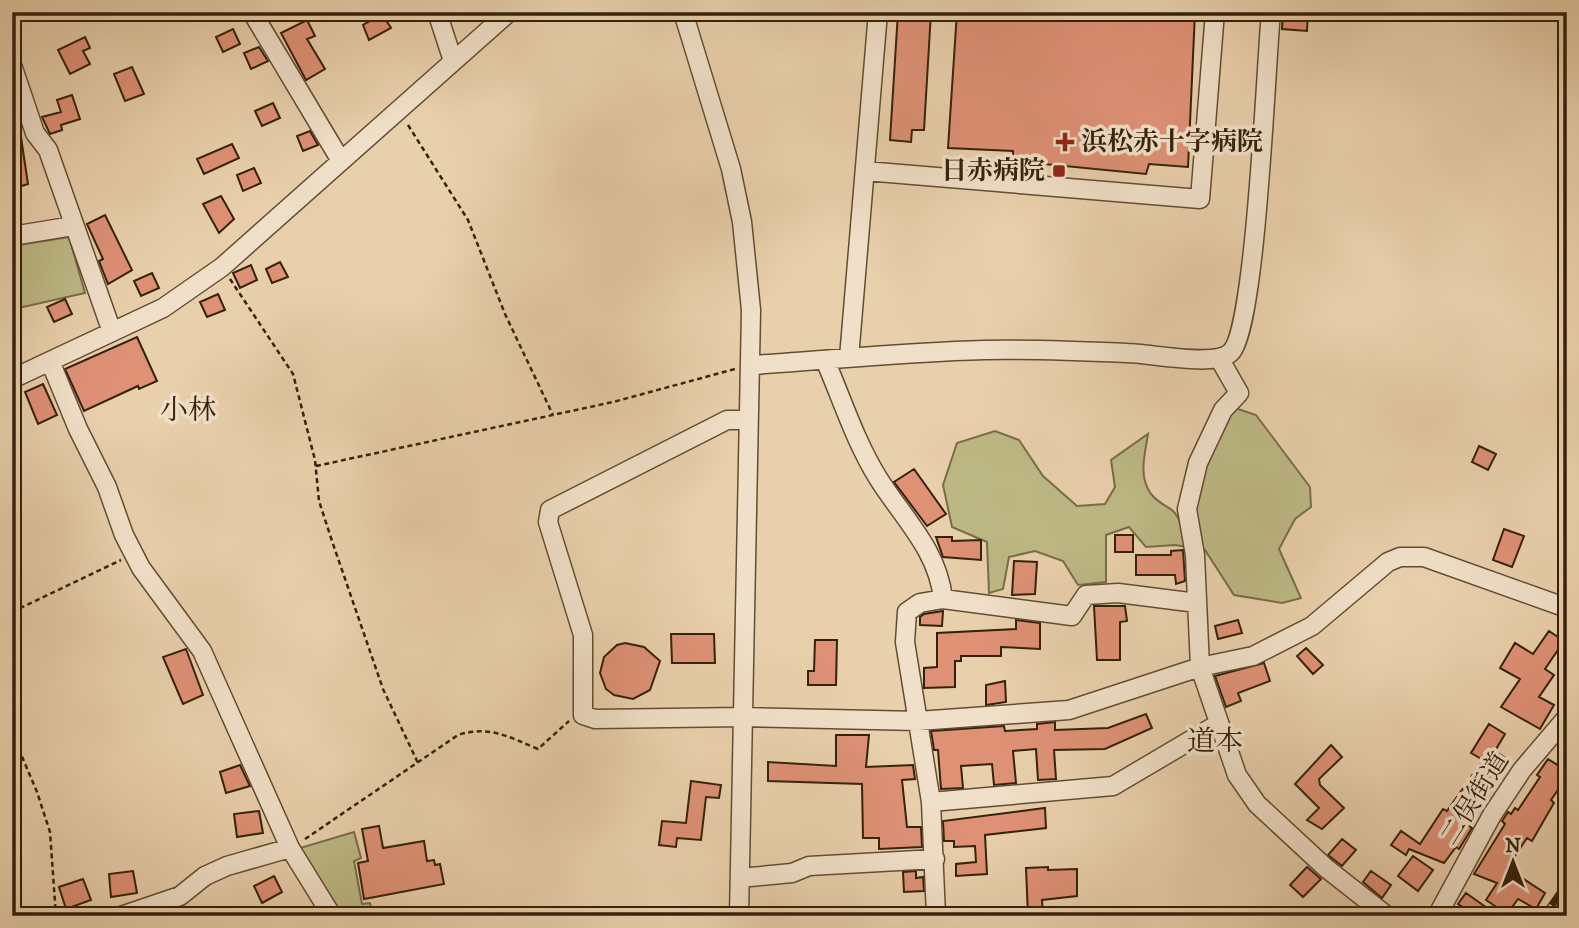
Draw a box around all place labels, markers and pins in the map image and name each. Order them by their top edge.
place label: 浜松赤十字病院 [1081,126,1263,159]
marker: 浜松赤十字病院 [1055,132,1075,152]
place label: 日赤病院 [941,155,1045,188]
marker: 日赤病院 [1051,163,1067,179]

